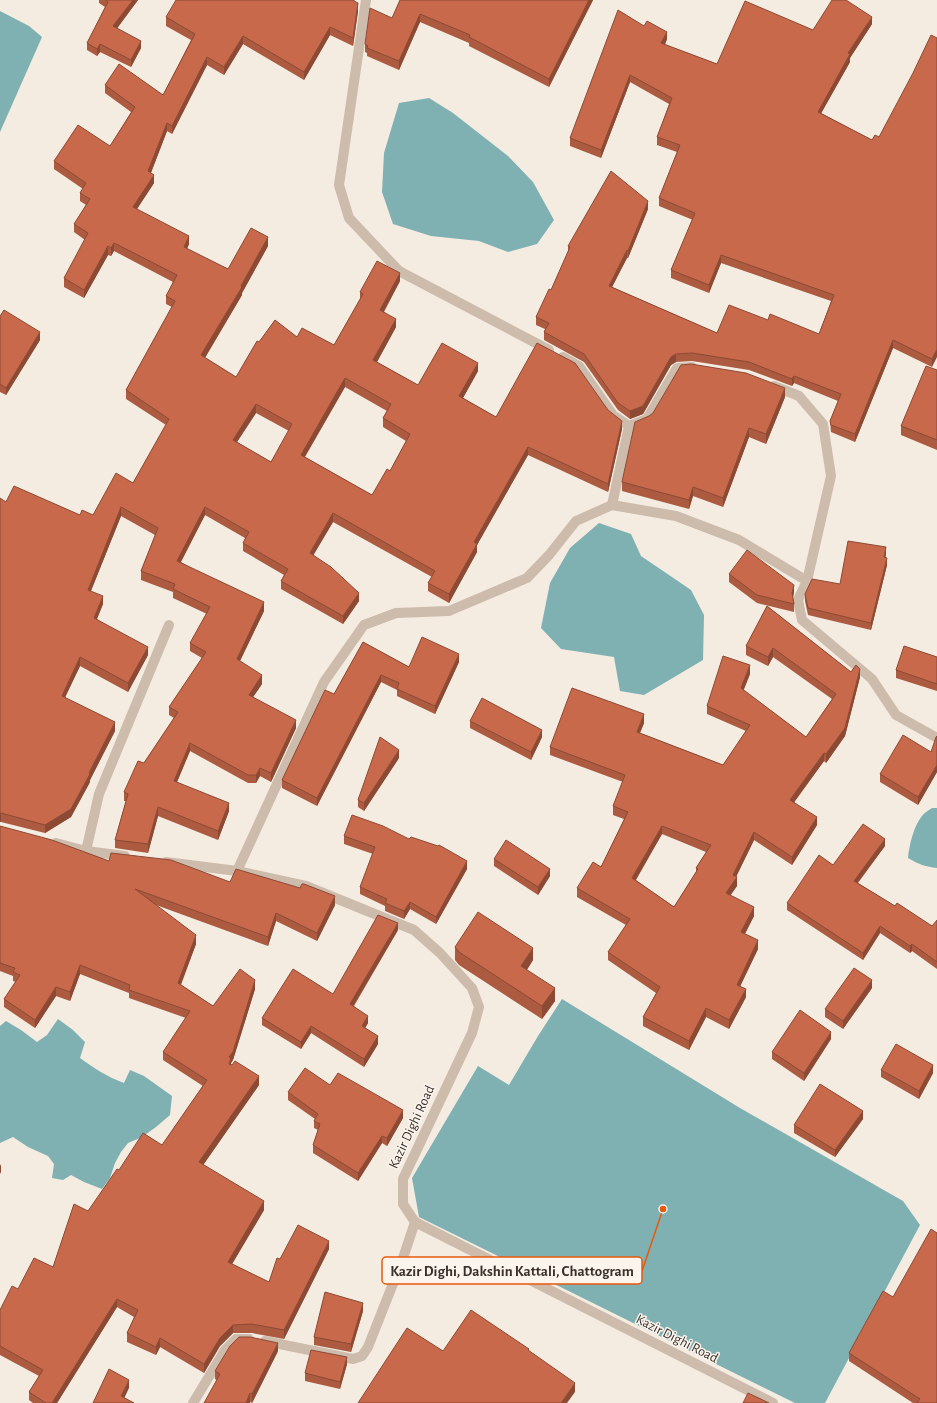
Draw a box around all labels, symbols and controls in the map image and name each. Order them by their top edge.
street label: Kazir Dighi Road [387,1083,437,1171]
callout: Kazir Dighi, Dakshin Kattali, Chattogram [382,1257,642,1284]
text: Kazir Dighi, Dakshin Kattali, Chattogram [390,1264,634,1279]
street label: Kazir Dighi Road [634,1312,720,1366]

